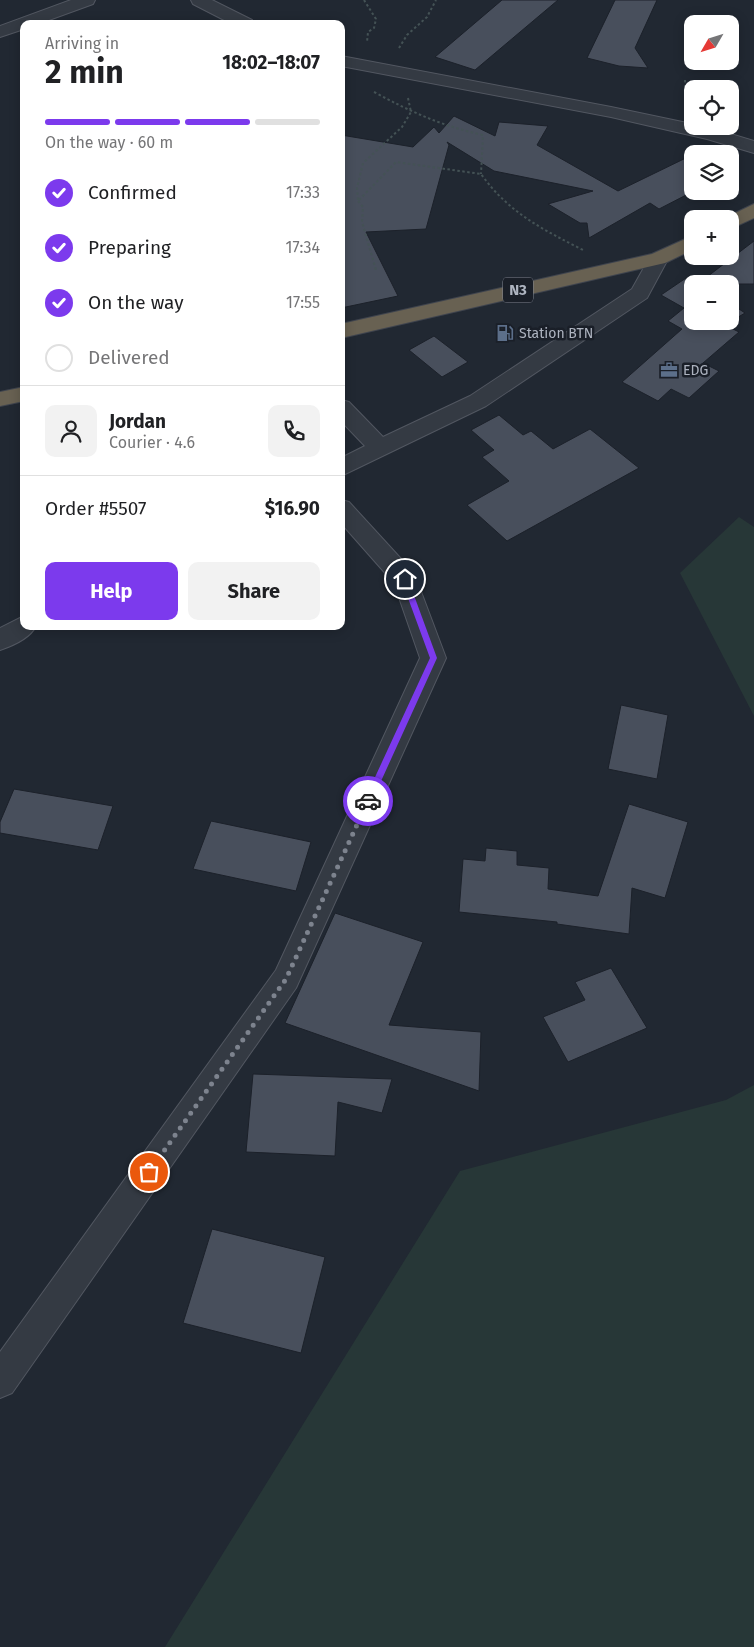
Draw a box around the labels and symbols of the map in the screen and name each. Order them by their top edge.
north arrow [684,15,739,70]
road number: N3 [503,278,533,302]
fuel station icon: Station BTN [495,323,515,343]
place label: Station BTN [519,325,593,342]
office icon: EDG [659,360,679,380]
place label: EDG [683,362,708,379]
pin [384,558,426,600]
courier [343,776,393,826]
pin [128,1151,170,1193]

